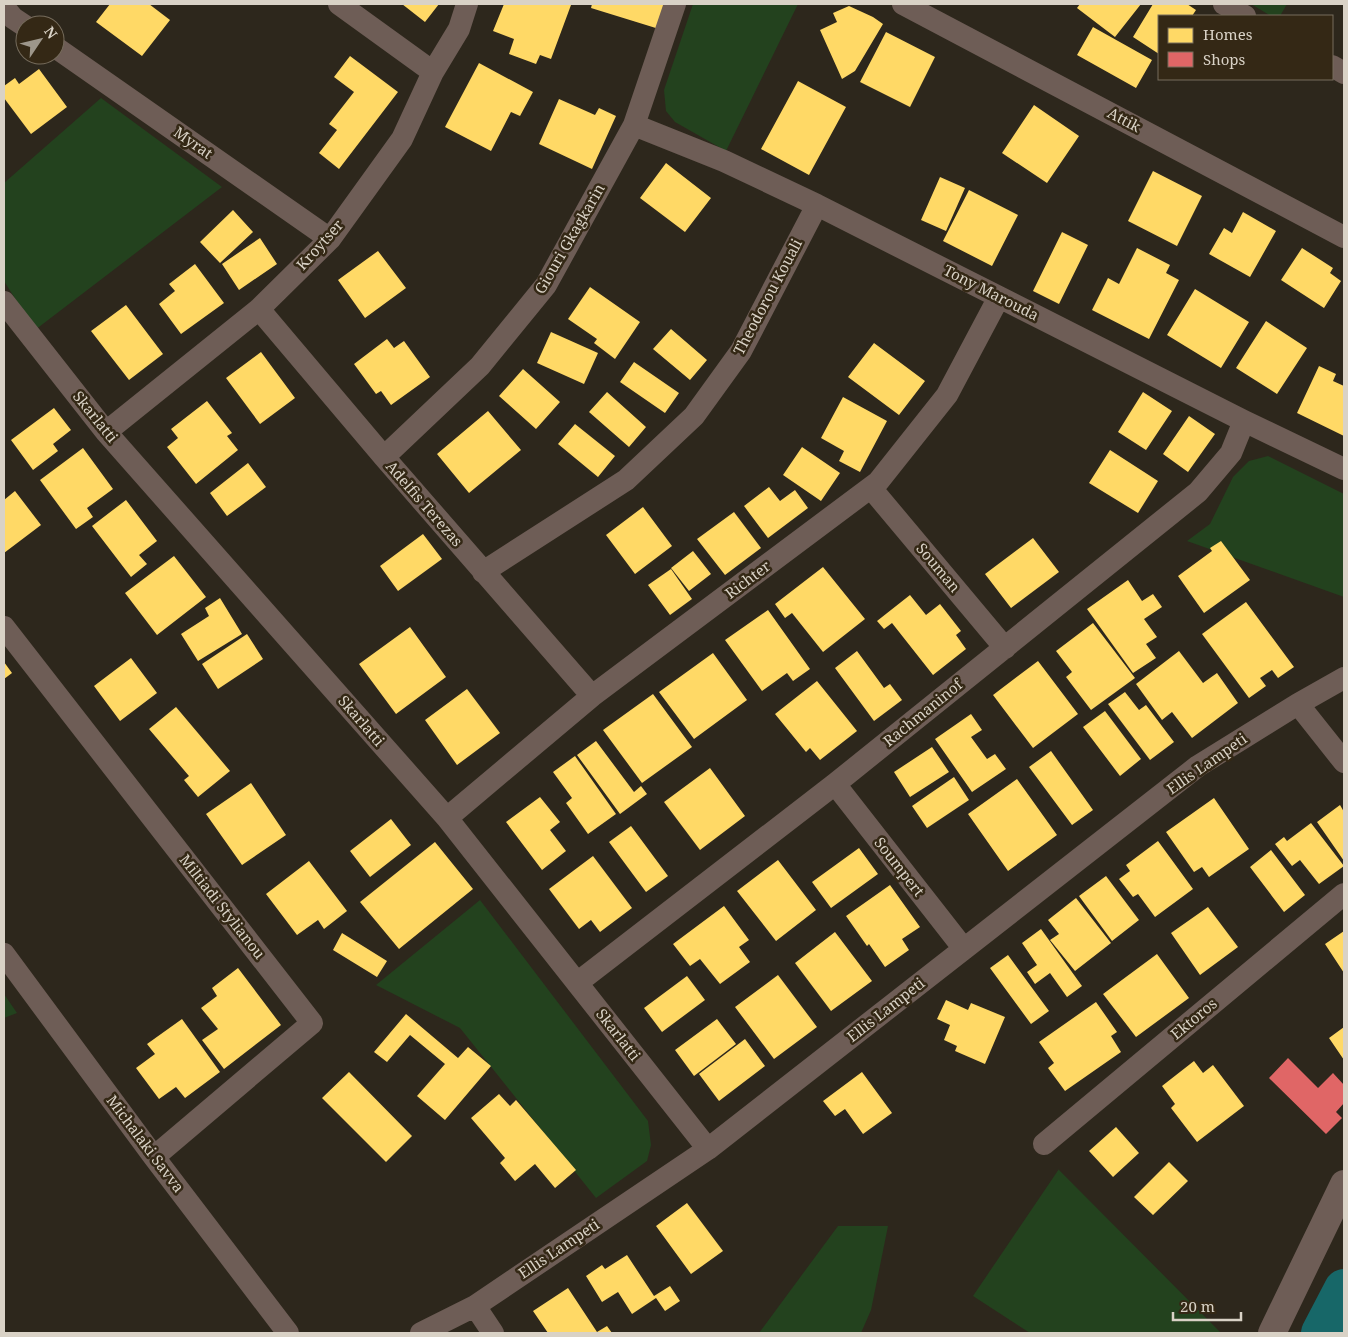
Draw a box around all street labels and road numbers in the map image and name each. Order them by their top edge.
street label: Attik [1104,102,1145,136]
street label: Myrat [170,122,217,163]
street label: Giouri Gkagkarin [529,179,609,297]
street label: Kroytser [291,215,347,274]
street label: Theodorou Kouali [728,235,806,358]
street label: Tony Marouda [940,260,1042,325]
street label: Skarlatti [69,386,123,446]
street label: Adelfis Terezas [382,456,468,551]
street label: Souman [912,538,965,596]
street label: Richter [721,556,774,603]
street label: Rachmaninof [879,673,967,750]
street label: Skarlatti [334,691,389,750]
street label: Ellis Lampeti [1162,728,1251,798]
street label: Soumpert [870,833,929,900]
street label: Miltiadi Stylianou [176,850,270,963]
street label: Ellis Lampeti [842,972,928,1046]
street label: Ektoros [1166,993,1221,1043]
street label: Skarlatti [592,1004,646,1065]
street label: Michalaki Savva [103,1091,189,1196]
street label: Ellis Lampeti [514,1214,603,1283]

